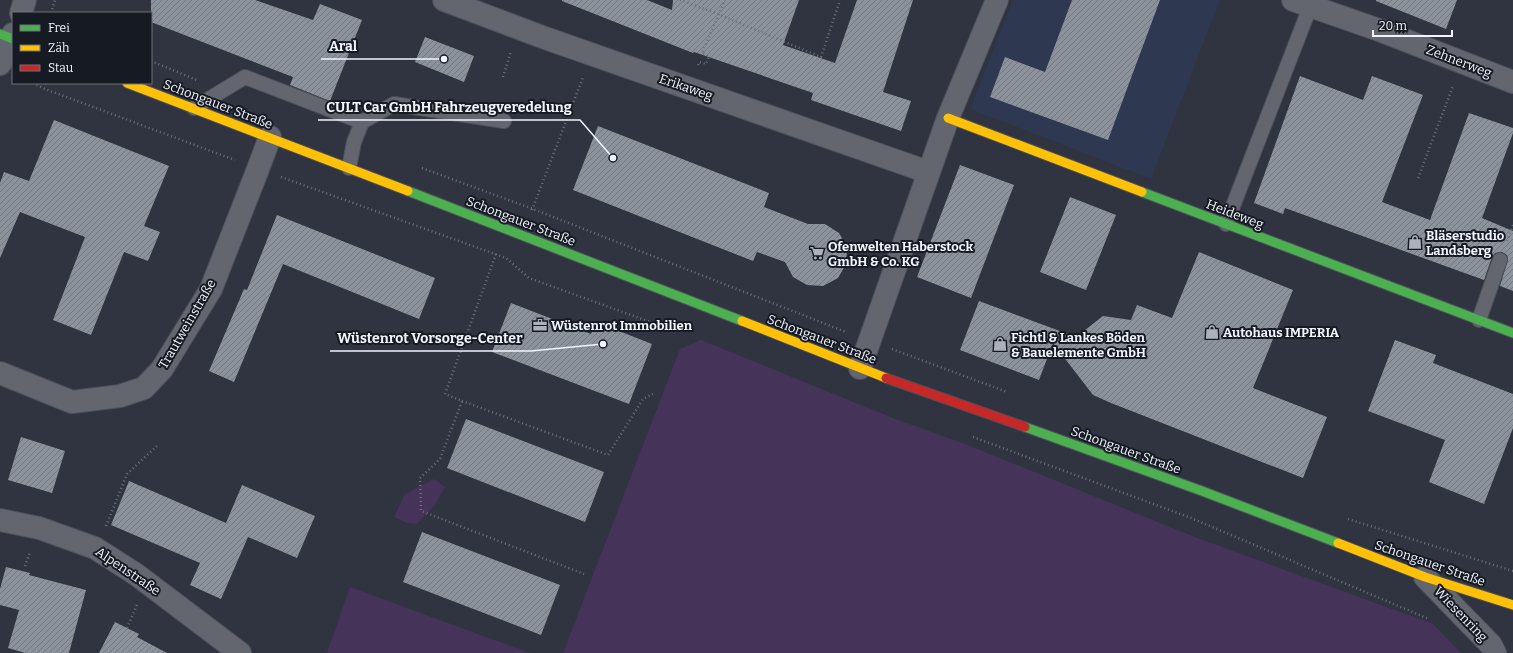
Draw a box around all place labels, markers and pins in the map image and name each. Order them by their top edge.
callout: Aral [321,33,365,59]
callout: CULT Car GmbH Fahrzeugveredelung [318,94,580,120]
place label: Bläserstudio Landsberg [1426,228,1505,258]
shop icon: Bläserstudio Landsberg [1407,234,1423,250]
place label: Ofenwelten Haberstock GmbH & Co. KG [828,239,973,269]
supermarket icon: Ofenwelten Haberstock GmbH & Co. KG [809,245,825,261]
office icon: Wüstenrot Immobilien [532,317,548,333]
place label: Wüstenrot Immobilien [551,318,693,333]
shop icon: Autohaus IMPERIA [1204,324,1220,340]
callout: Wüstenrot Vorsorge-Center [330,325,531,351]
place label: Autohaus IMPERIA [1223,325,1340,340]
place label: Fichtl & Lankes Böden & Bauelemente GmbH [1011,330,1146,360]
shop icon: Fichtl & Lankes Böden & Bauelemente GmbH [992,336,1008,352]

